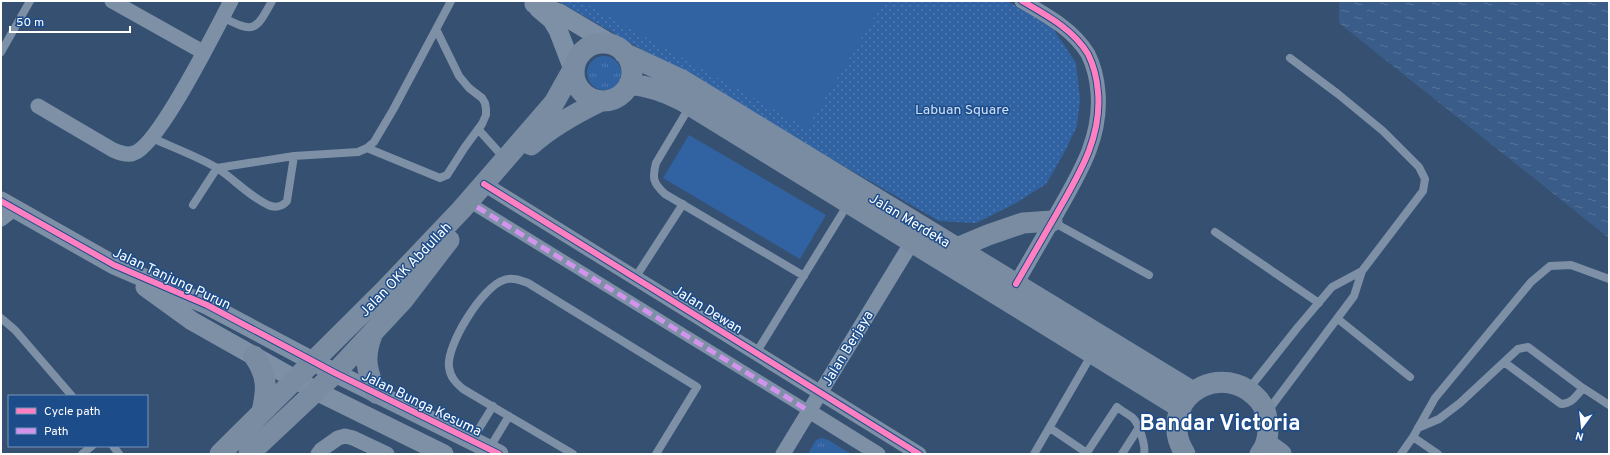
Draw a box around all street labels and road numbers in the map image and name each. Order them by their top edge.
street label: Jalan Merdeka [866,190,953,252]
street label: Jalan OKK Abdullah [357,219,455,321]
street label: Jalan Tanjung Purun [110,245,233,314]
street label: Jalan Dewan [669,282,745,339]
street label: Jalan Berjaya [819,308,877,390]
street label: Jalan Bunga Kesuma [359,368,484,441]

